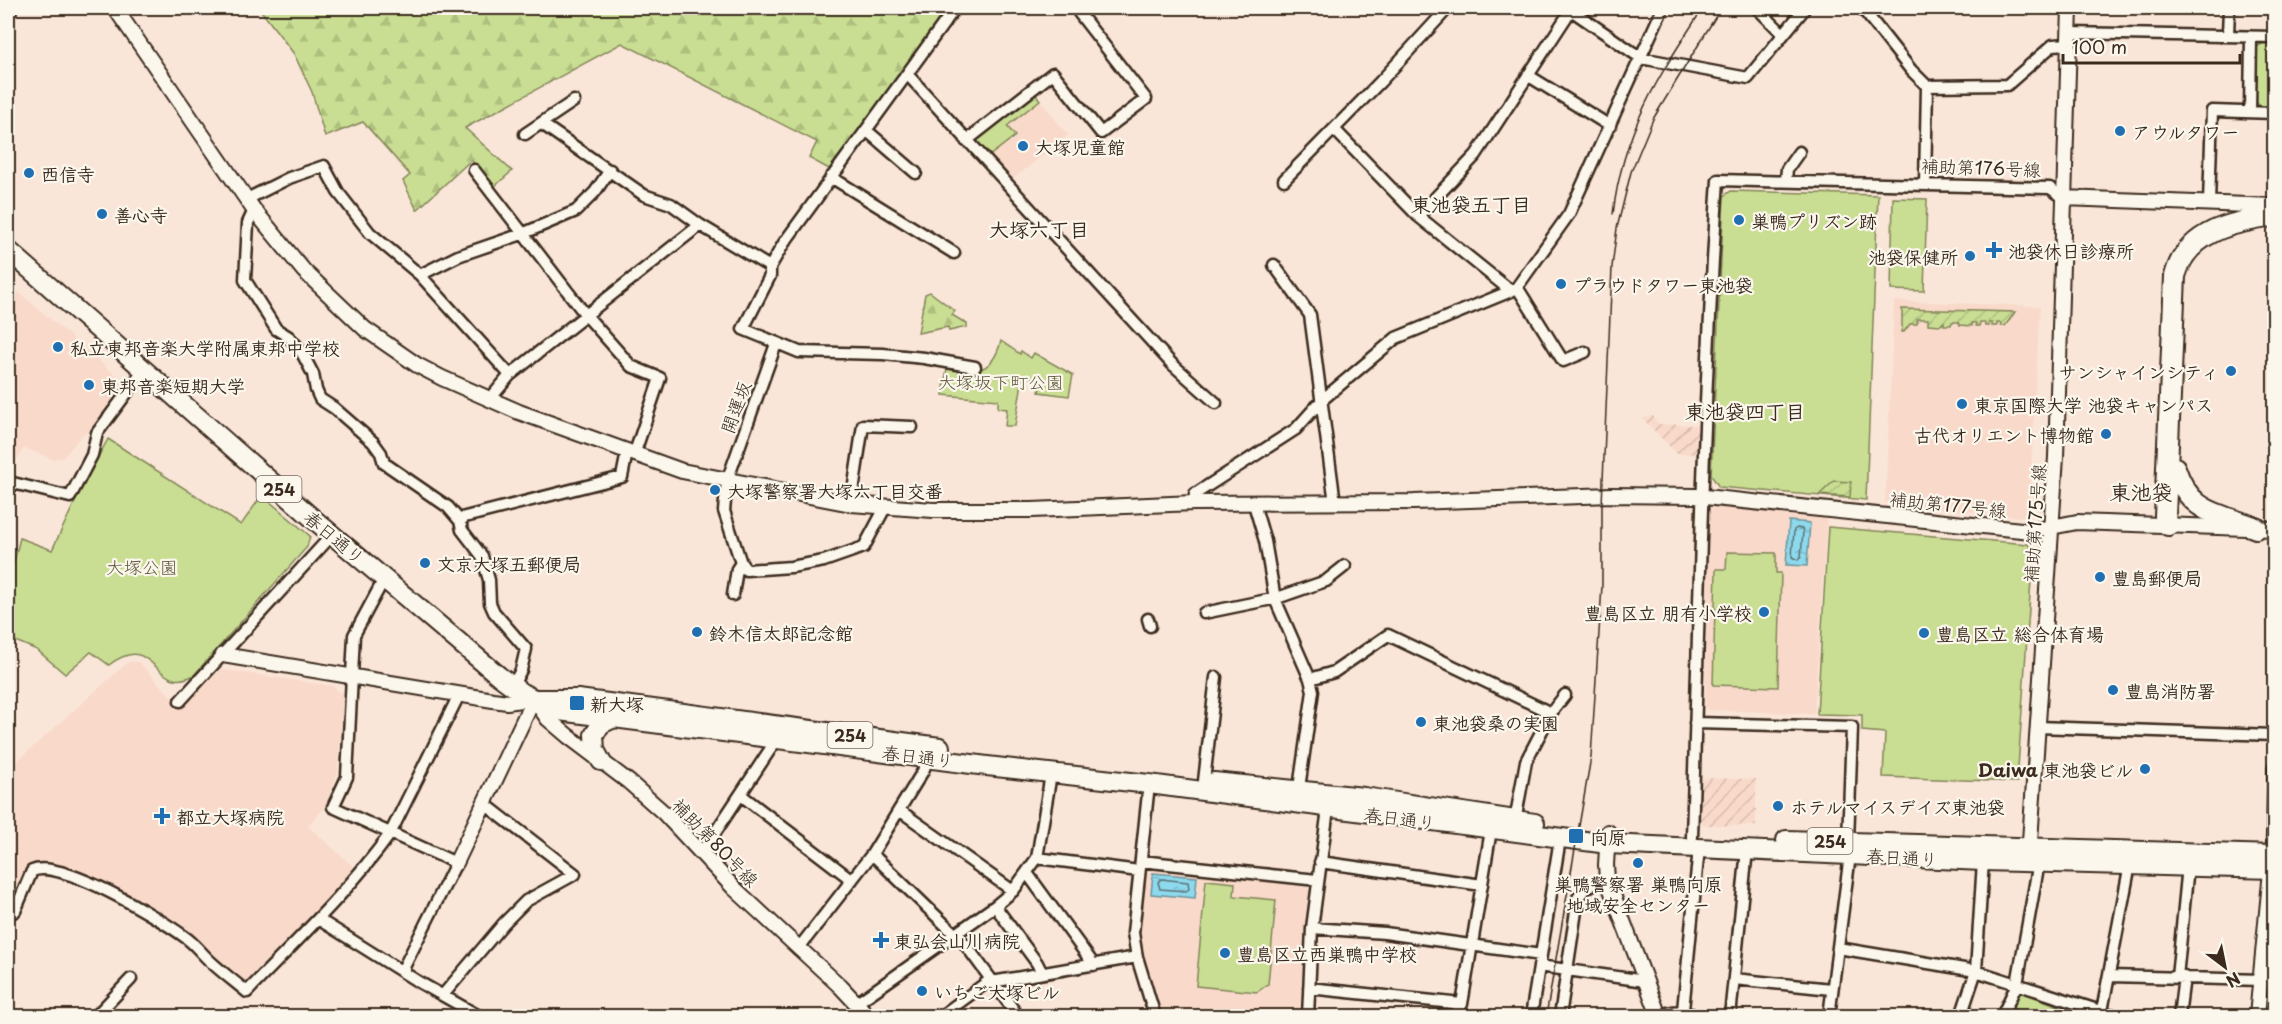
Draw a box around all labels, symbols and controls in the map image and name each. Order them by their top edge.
scale bar [2063,27,2240,65]
text: 100 m [2072,33,2127,60]
place label: アウルタワー [2132,118,2239,145]
marker: アウルタワー [2113,124,2127,138]
place label: 大塚児童館 [1035,133,1125,160]
marker: 大塚児童館 [1016,139,1030,153]
street label: 補助第176号線 [1920,151,2042,183]
place label: 西信寺 [41,160,95,187]
marker: 西信寺 [22,166,36,180]
district label: 東池袋五丁目 [1411,189,1531,219]
place label: 善心寺 [114,201,168,228]
marker: 善心寺 [95,207,109,221]
place label: 巣鴨プリズン跡 [1751,207,1877,234]
marker: 巣鴨プリズン跡 [1732,213,1746,227]
district label: 大塚六丁目 [989,214,1089,244]
place label: 池袋休日診療所 [2008,237,2134,264]
marker: 池袋休日診療所 [1985,241,2003,259]
place label: 池袋保健所 [1868,243,1958,270]
marker: 池袋保健所 [1963,249,1977,263]
place label: プラウドタワー東池袋 [1573,271,1753,298]
marker: プラウドタワー東池袋 [1554,277,1568,291]
place label: 私立東邦音楽大学附属東邦中学校 [70,334,340,361]
marker: 私立東邦音楽大学附属東邦中学校 [51,340,65,354]
place label: サンシャインシティ [2059,358,2219,385]
marker: サンシャインシティ [2224,364,2238,378]
park label: 大塚坂下町公園 [938,368,1064,395]
place label: 東邦音楽短期大学 [101,372,245,399]
street label: 開運坂 [713,377,757,437]
marker: 東邦音楽短期大学 [82,378,96,392]
place label: 東京国際大学 池袋キャンパス [1974,391,2213,418]
district label: 東池袋四丁目 [1685,396,1805,426]
marker: 東京国際大学 池袋キャンパス [1955,397,1969,411]
place label: 古代オリエント博物館 [1914,421,2094,448]
marker: 古代オリエント博物館 [2099,427,2113,441]
street label: 補助第175号線 [2016,463,2052,583]
district label: 東池袋 [2110,475,2173,507]
road number: 254 [256,476,302,502]
place label: 大塚警察署大塚六丁目交番 [727,477,943,504]
marker: 大塚警察署大塚六丁目交番 [708,483,722,497]
street label: 補助第177号線 [1888,484,2008,524]
street label: 春日通り [299,504,371,570]
place label: 文京大塚五郵便局 [437,550,581,577]
park label: 大塚公園 [106,553,178,580]
marker: 文京大塚五郵便局 [418,556,432,570]
place label: 豊島郵便局 [2112,564,2202,591]
marker: 豊島郵便局 [2093,570,2107,584]
place label: 豊島区立 朋有小学校 [1584,599,1752,626]
marker: 豊島区立 朋有小学校 [1757,605,1771,619]
place label: 鈴木信太郎記念館 [709,619,853,646]
place label: 豊島区立 総合体育場 [1936,620,2104,647]
marker: 鈴木信太郎記念館 [690,625,704,639]
marker: 豊島区立 総合体育場 [1917,626,1931,640]
place label: 豊島消防署 [2125,677,2215,704]
marker: 豊島消防署 [2106,683,2120,697]
place label: 新大塚 [590,690,644,717]
marker: 新大塚 [568,694,586,712]
place label: 東池袋桑の実園 [1433,709,1559,736]
marker: 東池袋桑の実園 [1414,715,1428,729]
road number: 254 [828,722,872,748]
street label: 春日通り [881,738,955,774]
place label: Daiwa 東池袋ビル [1978,756,2133,783]
marker: Daiwa 東池袋ビル [2138,762,2152,776]
street label: 補助第80号線 [667,791,765,893]
place label: ホテルマイスデイズ東池袋 [1790,793,2005,820]
marker: ホテルマイスデイズ東池袋 [1771,799,1785,813]
street label: 春日通り [1363,800,1437,836]
place label: 都立大塚病院 [176,803,284,830]
marker: 都立大塚病院 [153,807,171,825]
place label: 向原 [1590,823,1626,850]
marker: 向原 [1567,827,1585,845]
road number: 254 [1808,828,1852,854]
street label: 春日通り [1865,842,1939,872]
marker: 巣鴨警察署 巣鴨向原 地域安全センター [1631,856,1645,870]
place label: 巣鴨警察署 巣鴨向原 地域安全センター [1554,870,1722,918]
place label: 東弘会山川病院 [894,927,1020,954]
marker: 東弘会山川病院 [872,931,890,949]
north arrow [2195,937,2255,997]
place label: 豊島区立西巣鴨中学校 [1237,940,1417,967]
marker: 豊島区立西巣鴨中学校 [1218,946,1232,960]
text: N [2222,967,2245,994]
place label: いちご大塚ビル [934,978,1060,1005]
marker: いちご大塚ビル [915,984,929,998]

